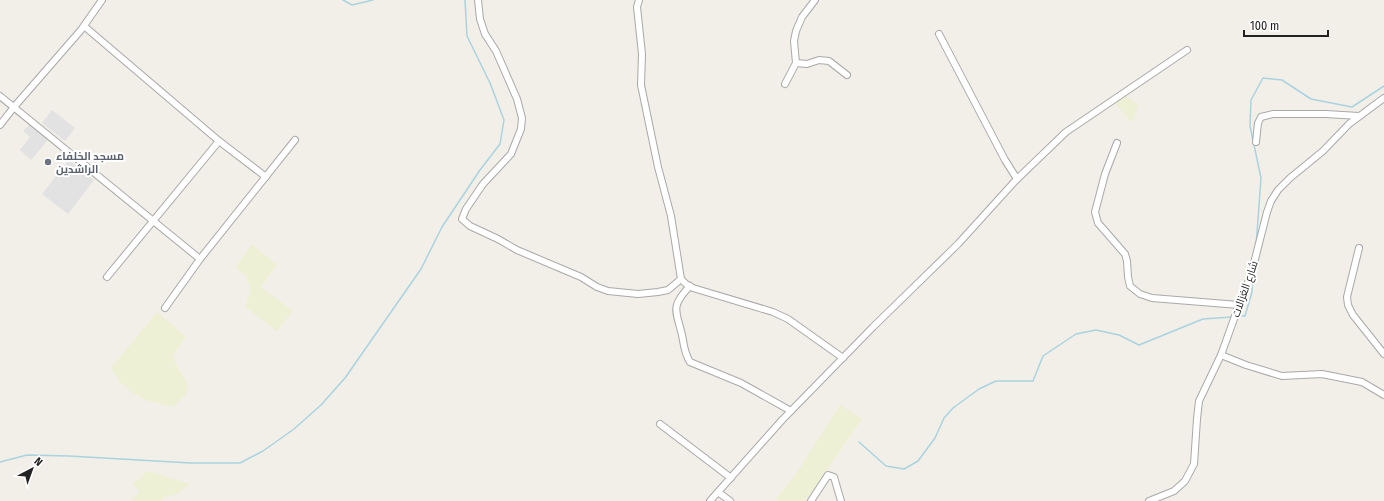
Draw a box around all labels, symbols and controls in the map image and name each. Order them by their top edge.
scale bar [1244,12,1328,38]
text: 100 m [1250,19,1279,33]
place label: مسجد الخلفاء الراشدين [56,150,124,176]
marker: مسجد الخلفاء الراشدين [43,157,53,167]
street label: شارع الغزالات [1229,259,1262,319]
north arrow [12,449,52,489]
text: N [31,455,45,469]

